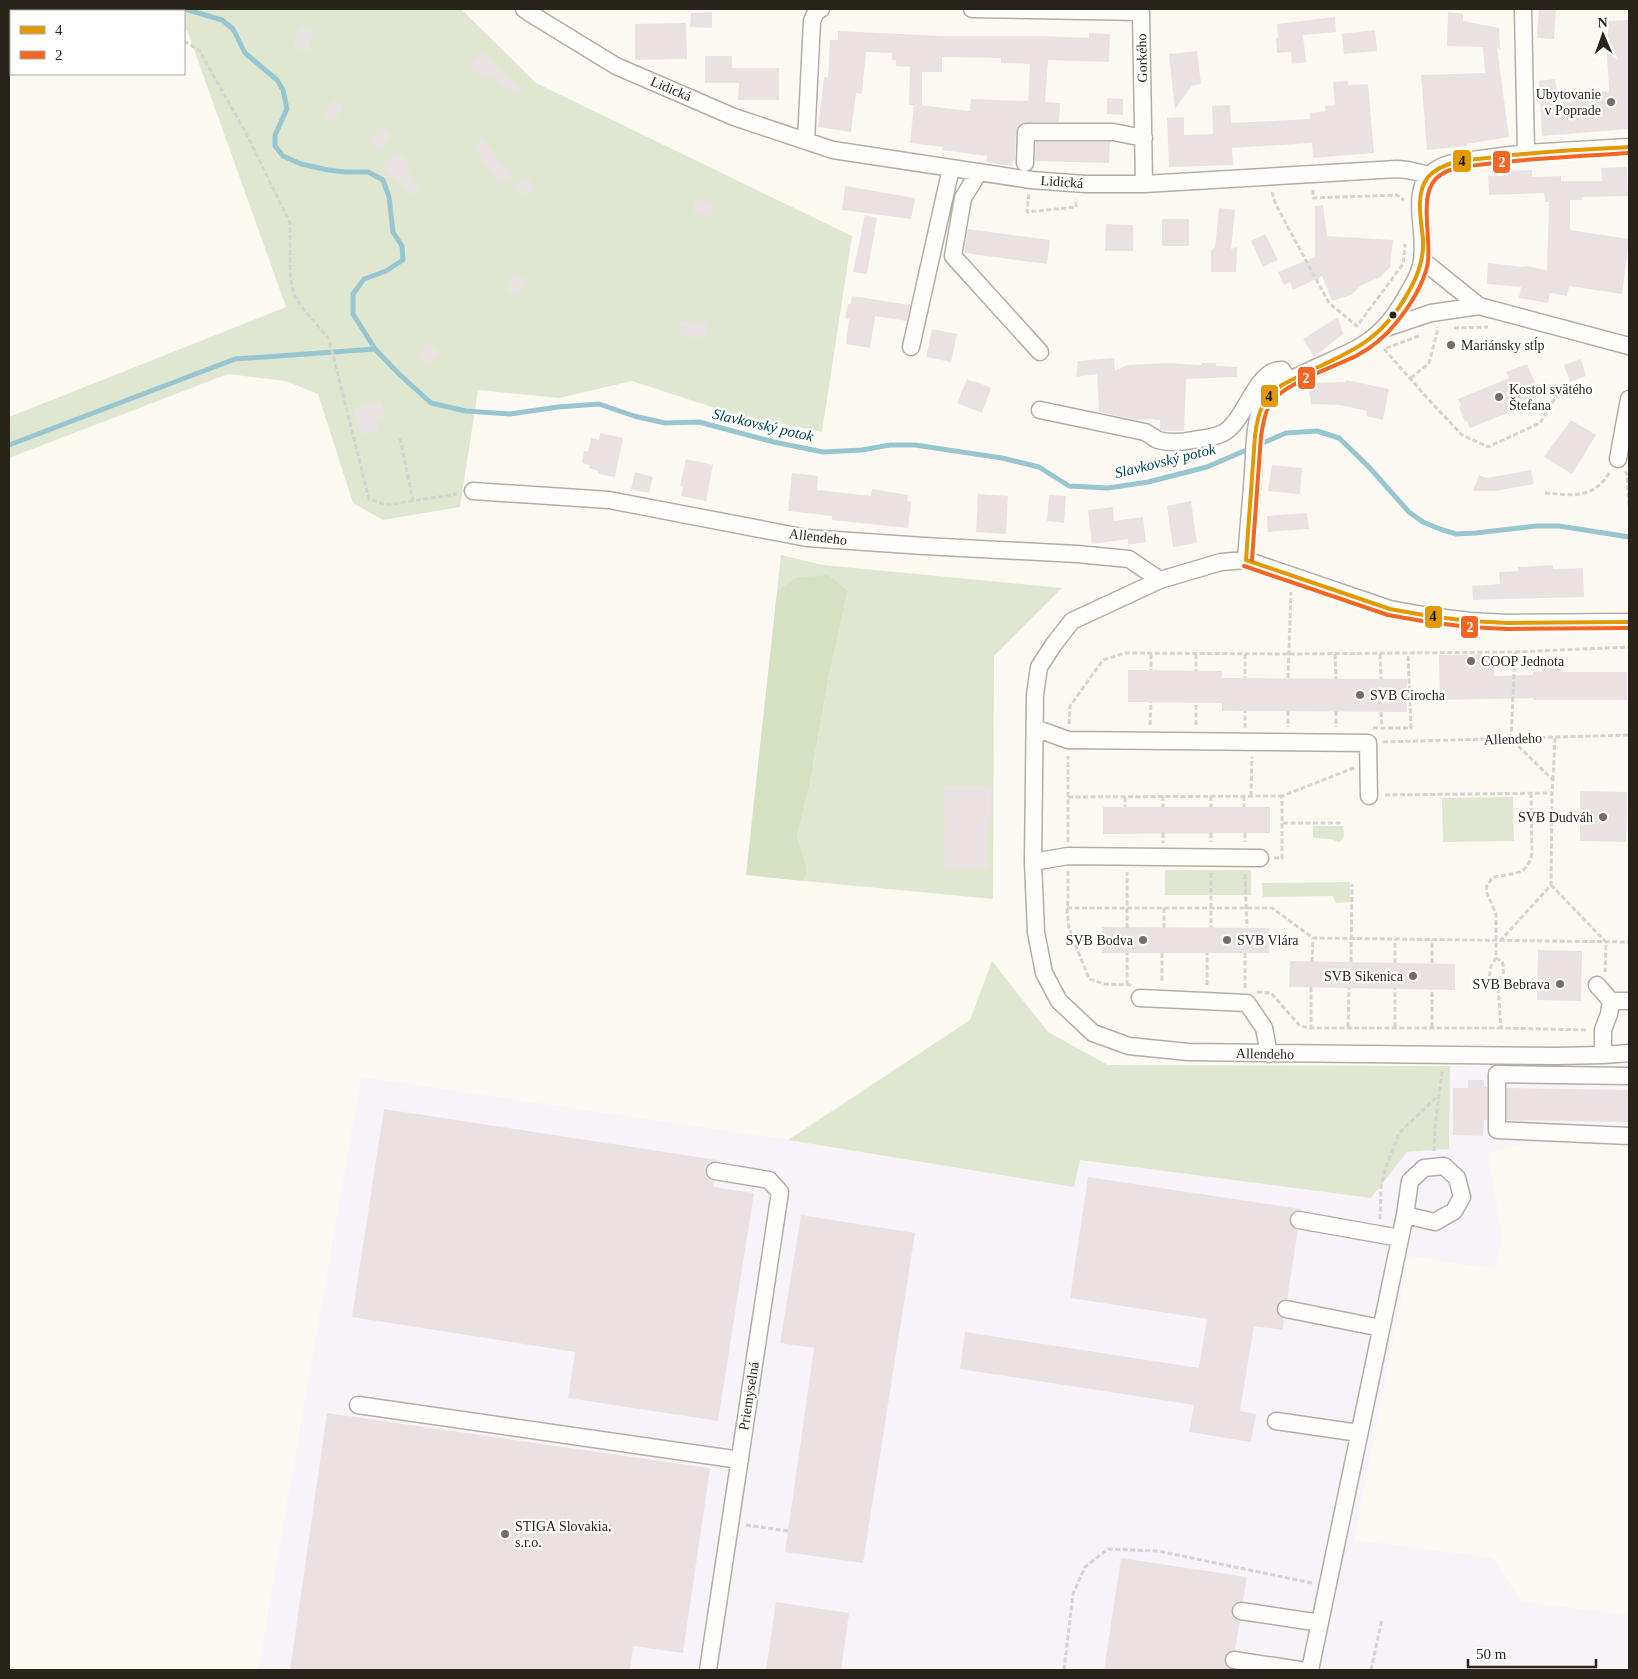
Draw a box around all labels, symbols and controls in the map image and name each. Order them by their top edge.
legend [10,10,185,75]
north arrow [1578,10,1628,60]
text: N [1597,15,1608,30]
text: 4 [55,22,63,38]
street label: Gorkého [1134,33,1150,83]
text: 2 [55,47,63,63]
street label: Lidická [648,74,694,105]
place label: Ubytovanie v Poprade [1536,87,1601,118]
marker: Ubytovanie v Poprade [1605,96,1617,108]
line badge: 4 [1452,149,1472,173]
line badge: 2 [1492,150,1511,174]
text: 4 [1459,154,1466,169]
text: 2 [1499,155,1506,170]
street label: Lidická [1040,173,1085,191]
unlabelled marker [1388,310,1398,320]
place label: Mariánsky stĺp [1461,337,1545,353]
marker: Mariánsky stĺp [1445,339,1457,351]
line badge: 2 [1297,366,1316,390]
text: 2 [1303,371,1310,386]
place label: Kostol svätého Štefana [1509,382,1593,413]
line badge: 4 [1260,384,1279,408]
text: 4 [1266,389,1273,404]
marker: Kostol svätého Štefana [1493,391,1505,403]
water label: Slavkovský potok [711,406,815,444]
water label: Slavkovský potok [1113,441,1217,481]
street label: Allendeho [788,526,848,548]
line badge: 4 [1424,605,1443,629]
text: 4 [1430,609,1437,624]
line badge: 2 [1460,615,1479,639]
text: 2 [1467,620,1474,635]
place label: COOP Jednota [1481,654,1565,669]
marker: COOP Jednota [1465,655,1477,667]
place label: SVB Cirocha [1370,688,1446,703]
marker: SVB Cirocha [1354,689,1366,701]
street label: Allendeho [1484,730,1542,748]
place label: SVB Dudváh [1518,810,1593,825]
marker: SVB Dudváh [1597,811,1609,823]
place label: SVB Bodva [1066,933,1134,948]
place label: SVB Vlára [1237,933,1299,948]
marker: SVB Bodva [1137,934,1149,946]
marker: SVB Vlára [1221,934,1233,946]
place label: SVB Sikenica [1324,969,1404,984]
marker: SVB Sikenica [1407,970,1419,982]
place label: SVB Bebrava [1473,977,1551,992]
marker: SVB Bebrava [1554,978,1566,990]
street label: Allendeho [1236,1046,1294,1062]
street label: Priemyselná [736,1360,762,1431]
place label: STIGA Slovakia, s.r.o. [515,1519,611,1550]
marker: STIGA Slovakia, s.r.o. [499,1528,511,1540]
scale bar [1468,1636,1596,1668]
text: 50 m [1476,1646,1507,1662]

